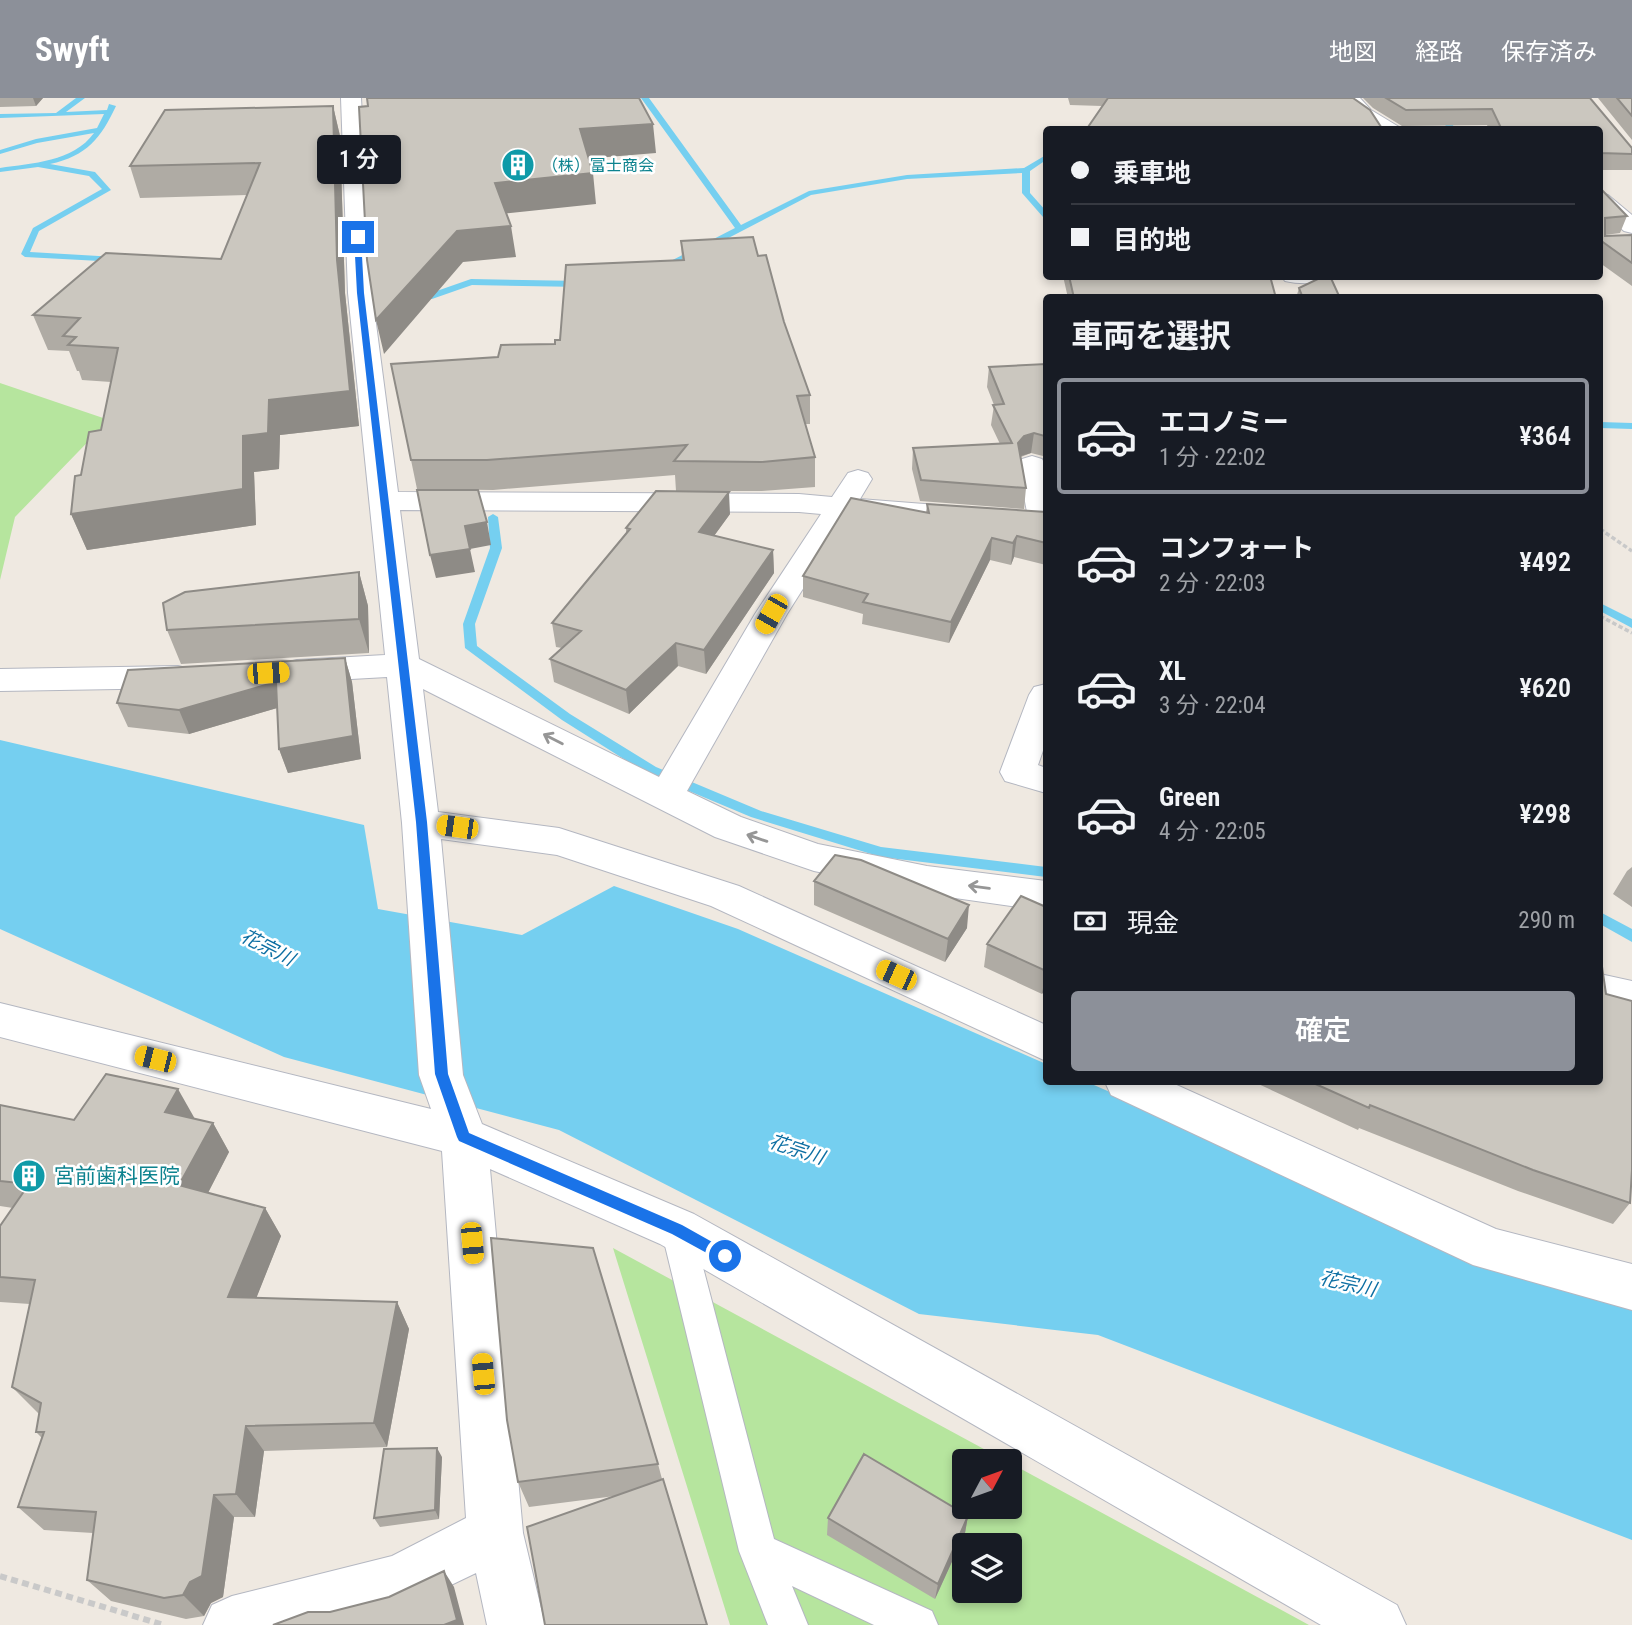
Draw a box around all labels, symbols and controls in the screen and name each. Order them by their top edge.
text: Swyft [35,30,110,69]
text: 地図 [1329,38,1377,66]
text: 経路 [1415,38,1463,66]
text: 保存済み [1501,38,1597,66]
callout: 1 分 [316,136,400,184]
text: 1 分 [339,146,379,173]
building icon: （株）富士商会 [499,146,537,184]
place label: （株）富士商会 [542,156,654,175]
text: 乗車地 [1113,158,1191,188]
route end [342,221,374,253]
text: 目的地 [1113,225,1191,255]
text: 車両を選択 [1071,317,1231,355]
icon: car [1075,405,1138,468]
text: エコノミー [1159,407,1289,437]
text: ¥364 [1519,421,1571,451]
text: 1 分 · 22:02 [1159,444,1266,471]
icon: car [1075,531,1138,594]
text: コンフォート [1159,533,1314,563]
text: ¥492 [1519,547,1571,577]
text: 2 分 · 22:03 [1159,570,1266,597]
car [752,591,791,637]
text: XL [1159,656,1186,686]
icon: car [1075,657,1138,720]
car [247,661,290,685]
text: ¥620 [1519,673,1571,703]
text: 3 分 · 22:04 [1159,692,1266,719]
one-way arrow [543,731,564,745]
text: Green [1159,782,1220,812]
icon: car [1075,783,1138,846]
text: ¥298 [1519,799,1571,829]
car [435,814,480,840]
text: 4 分 · 22:05 [1159,818,1266,845]
one-way arrow [747,830,769,843]
one-way arrow [968,880,991,893]
icon: cash [1071,902,1109,940]
text: 290 m [1518,907,1575,934]
text: 現金 [1127,908,1179,938]
water label: 花宗川 [237,924,300,972]
car [873,957,920,993]
button: 確定 [1071,991,1575,1071]
car [133,1044,178,1074]
water label: 花宗川 [766,1130,829,1170]
building icon: 宮前歯科医院 [10,1157,48,1195]
place label: 宮前歯科医院 [54,1164,180,1188]
car [460,1221,485,1265]
route start [709,1240,741,1272]
water label: 花宗川 [1318,1266,1380,1302]
car [471,1352,496,1396]
north arrow [952,1449,1022,1519]
map controls [952,1449,1022,1603]
button: layers [952,1533,1022,1603]

